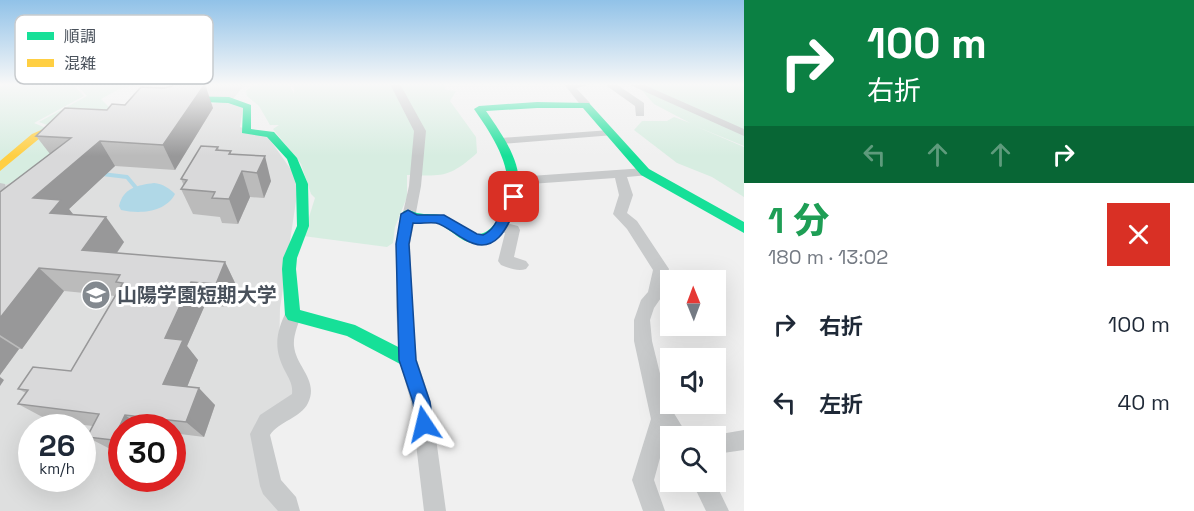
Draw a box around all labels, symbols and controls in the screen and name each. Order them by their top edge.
legend [15,15,213,84]
text: 100 m [867,17,987,70]
icon: right [768,24,846,102]
text: 順調 [64,26,96,47]
text: 混雑 [64,53,96,74]
text: 右折 [867,73,921,108]
icon: left [858,138,891,171]
icon: ahead [921,138,954,171]
icon: ahead [984,138,1017,171]
icon: right [1047,138,1080,171]
pin [488,171,539,222]
icon: arrive [497,180,530,213]
text: 1 分 [768,198,829,244]
button: close [1107,203,1170,266]
text: 180 m · 13:02 [768,244,888,270]
north arrow [660,270,726,336]
map controls [660,270,726,492]
school or university icon: 山陽学園短期大学 [80,279,112,311]
place label: 山陽学園短期大学 [117,282,277,308]
icon: right [768,308,801,341]
text: 100 m [1108,310,1170,338]
text: 右折 [819,312,863,340]
button: sound [660,348,726,414]
icon: left [768,386,801,419]
text: 40 m [1118,388,1170,416]
text: 左折 [819,390,863,418]
position arrow [392,392,456,456]
speed limit sign: 30 [108,414,186,492]
text: 26 [39,426,75,465]
button: search [660,426,726,492]
text: km/h [39,459,75,478]

